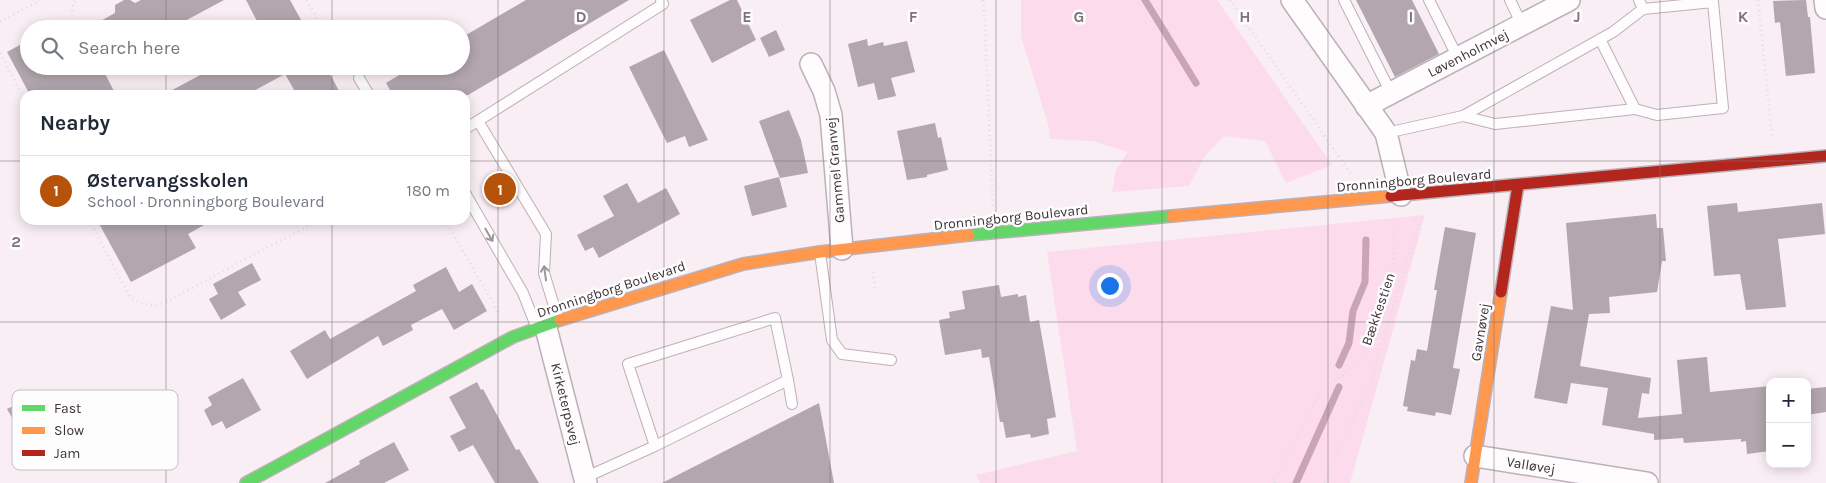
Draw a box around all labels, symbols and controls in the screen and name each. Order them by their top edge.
text: D [576,7,587,26]
text: E [742,7,752,26]
text: F [909,7,918,26]
text: G [1074,7,1084,26]
text: H [1239,7,1251,26]
text: I [1409,7,1413,26]
text: J [1573,7,1581,26]
text: K [1738,7,1749,26]
search box [20,20,470,75]
street label: Løvenholmvej [1425,26,1512,81]
icon: search [38,34,66,62]
text: Search here [78,37,180,59]
text: Nearby [40,111,110,135]
street label: Gammel Granvej [822,116,849,224]
street label: Dronningborg Boulevard [1336,165,1492,196]
text: Østervangsskolen [87,170,249,192]
pin: 1 [484,170,516,208]
text: 1 [53,181,59,200]
text: 180 m [407,181,450,200]
text: School · Dronningborg Boulevard [87,192,325,211]
street label: Dronningborg Boulevard [933,201,1089,234]
one-way arrow [485,227,495,241]
text: 2 [11,232,21,251]
street label: Dronningborg Boulevard [535,257,688,322]
one-way arrow [540,265,550,281]
street label: Bækkestien [1358,270,1399,348]
your location [1097,273,1123,299]
street label: Gavnøvej [1468,302,1493,362]
street label: Kirketerpsvej [547,361,584,447]
map controls [1766,378,1811,468]
button: + [1766,378,1811,423]
legend [12,390,178,470]
text: Fast [54,400,81,417]
text: Slow [54,422,84,439]
button: − [1766,423,1811,468]
text: Jam [54,445,80,462]
street label: Valløvej [1505,453,1557,478]

